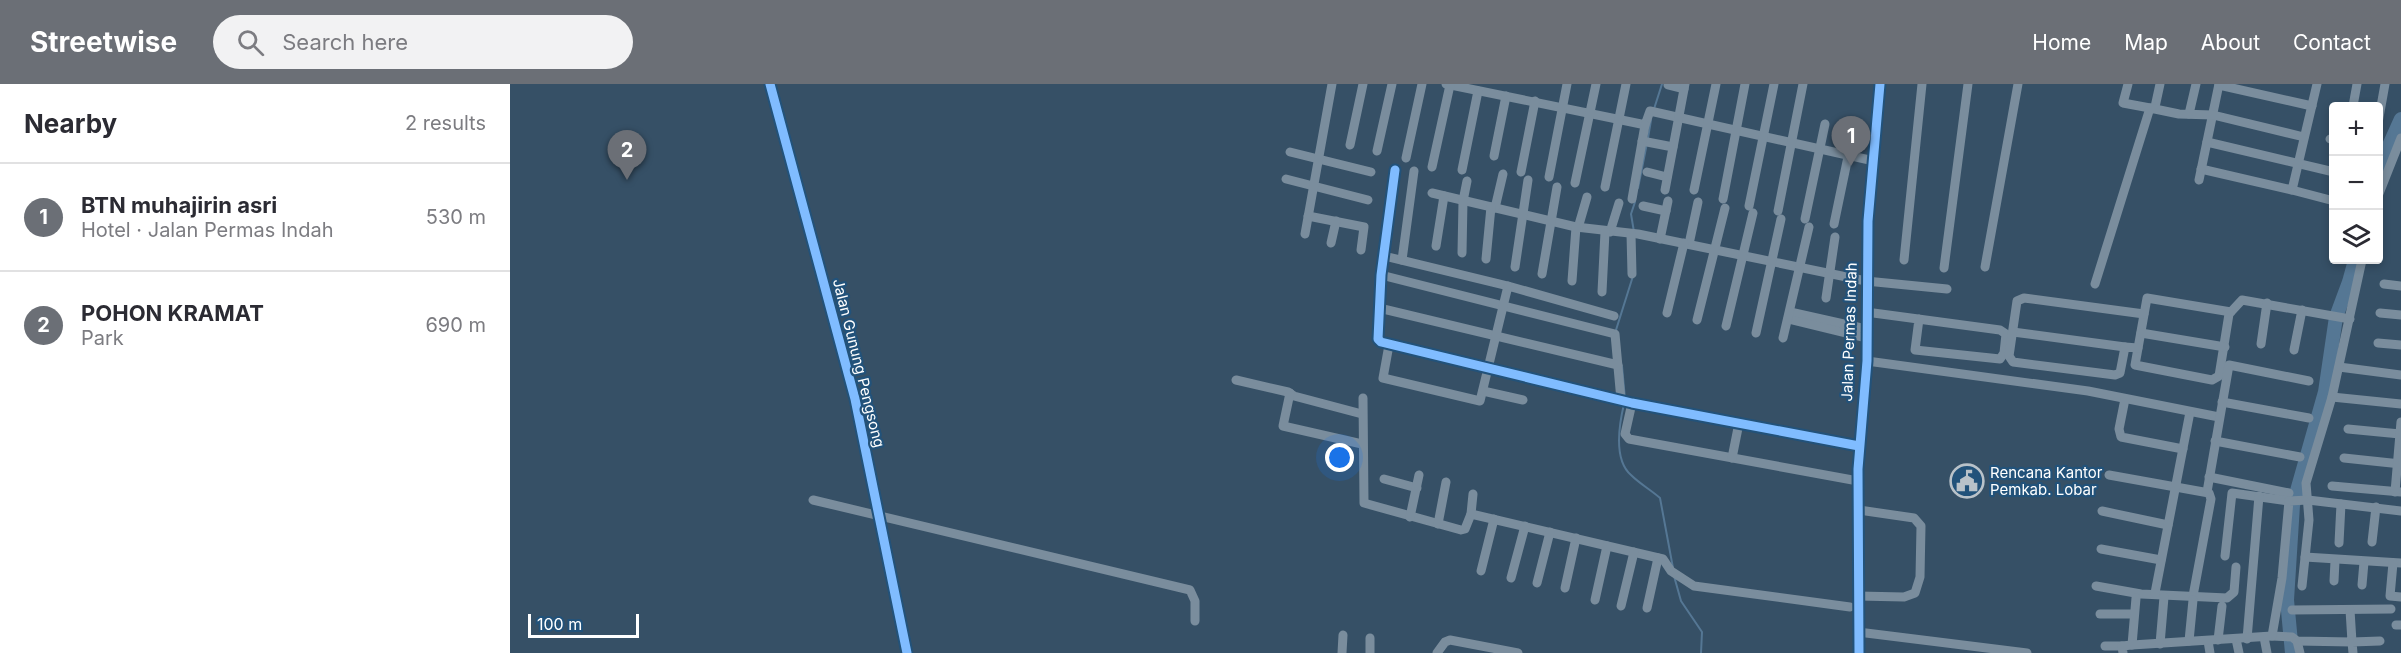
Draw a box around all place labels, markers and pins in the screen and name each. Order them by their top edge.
pin: 1 [1832,116,1870,166]
pin: 2 [608,130,646,180]
public building icon: Rencana Kantor Pemkab. Lobar [1949,463,1985,499]
place label: Rencana Kantor Pemkab. Lobar [1990,463,2103,499]

